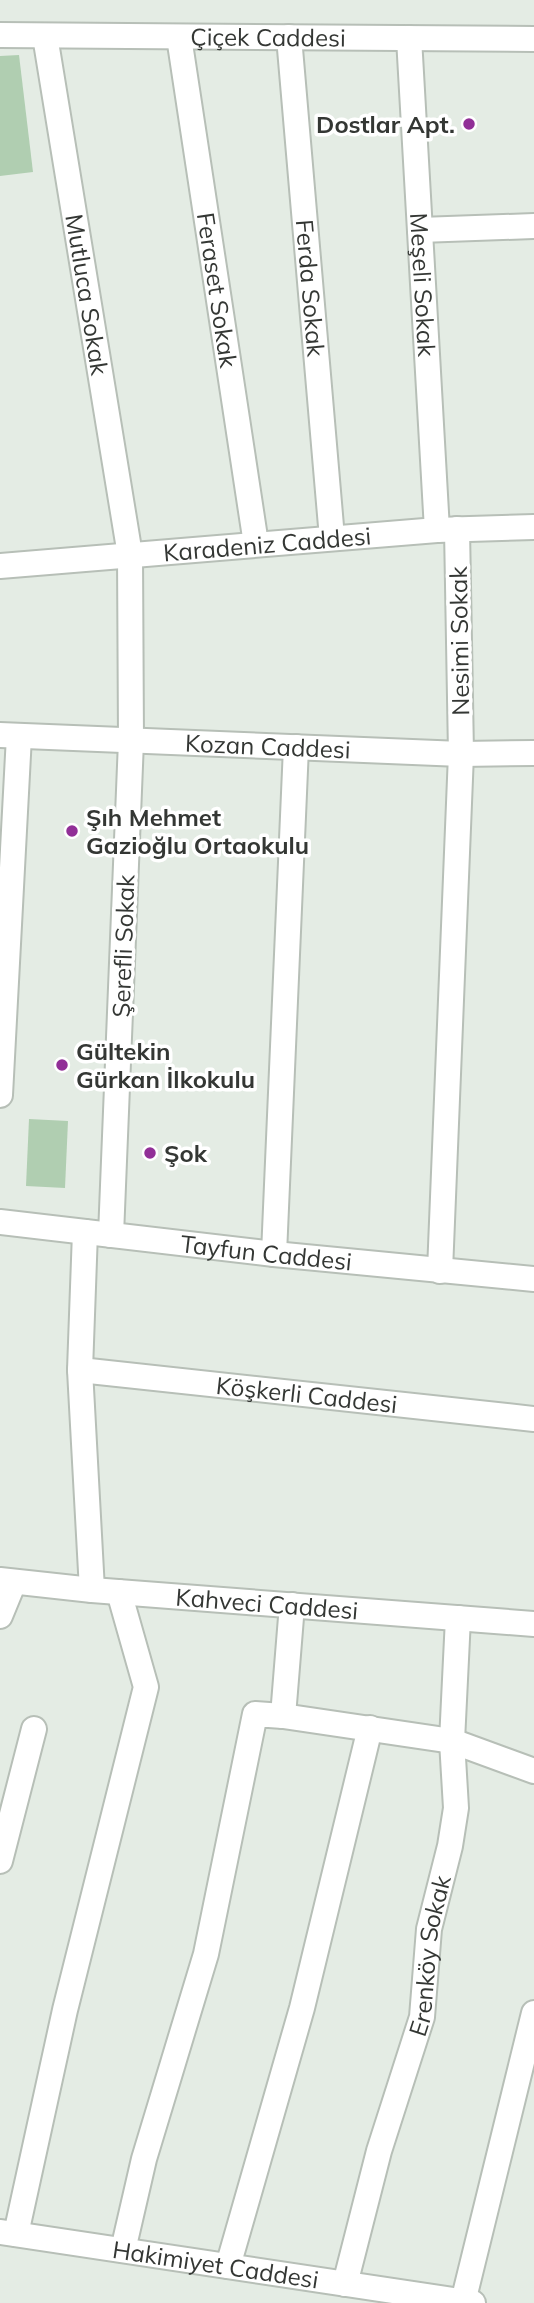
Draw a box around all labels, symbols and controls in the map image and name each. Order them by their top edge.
street label: Çiçek Caddesi [190,21,346,53]
place label: Dostlar Apt. [316,109,455,139]
marker: Dostlar Apt. [461,116,477,132]
street label: Feraset Sokak [191,211,244,370]
street label: Mutluca Sokak [59,212,115,378]
street label: Meşeli Sokak [404,212,442,358]
street label: Ferda Sokak [290,218,331,358]
street label: Karadeniz Caddesi [162,520,372,568]
street label: Nesimi Sokak [443,565,475,716]
street label: Kozan Caddesi [184,728,351,764]
place label: Şıh Mehmet Gazioğlu Ortaokulu [86,802,309,860]
marker: Şıh Mehmet Gazioğlu Ortaokulu [64,823,80,839]
street label: Şerefli Sokak [106,873,141,1018]
place label: Gültekin Gürkan İlkokulu [76,1036,255,1094]
marker: Gültekin Gürkan İlkokulu [54,1057,70,1073]
place label: Şok [164,1138,208,1168]
marker: Şok [142,1145,158,1161]
street label: Tayfun Caddesi [179,1228,353,1276]
street label: Köşkerli Caddesi [215,1370,399,1419]
street label: Kahveci Caddesi [175,1581,359,1625]
street label: Erenköy Sokak [402,1872,457,2040]
street label: Hakimiyet Caddesi [111,2234,321,2295]

